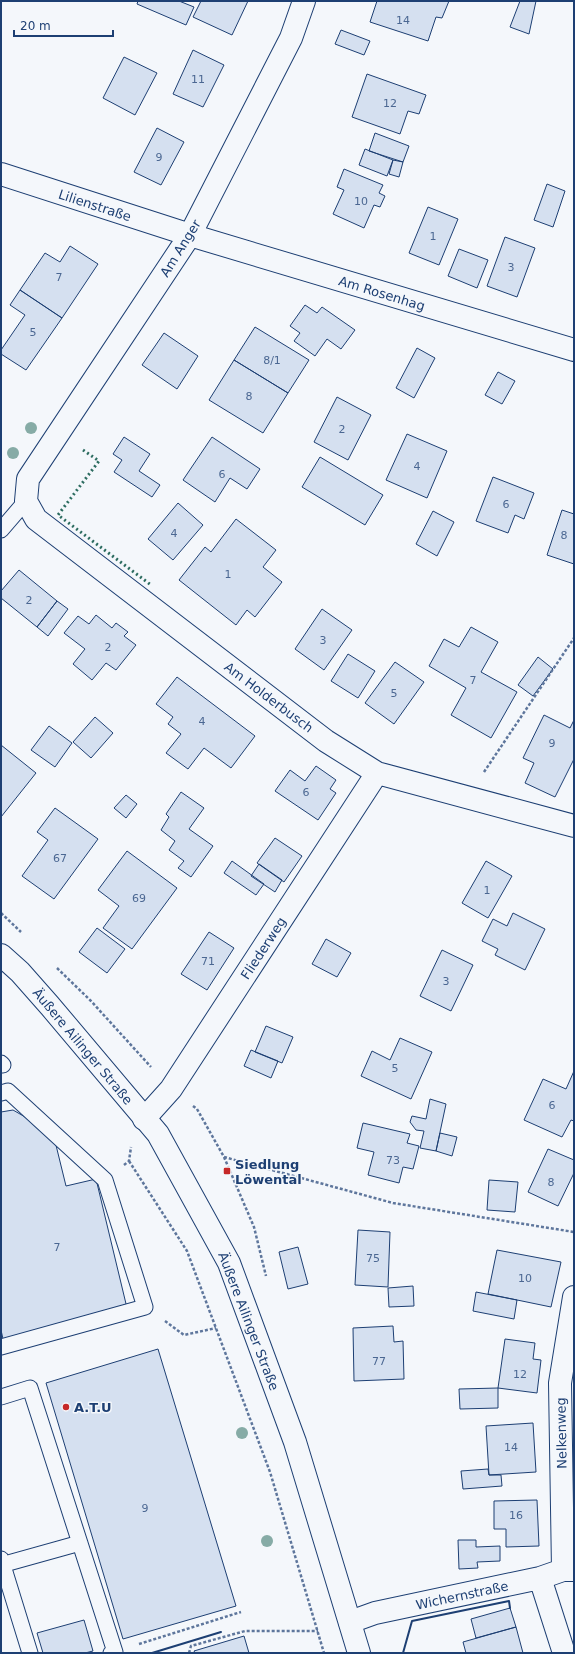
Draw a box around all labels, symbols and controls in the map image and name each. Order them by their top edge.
scale bar [14,12,113,38]
house number: 14 [396,14,410,27]
text: 20 m [20,19,51,33]
house number: 11 [191,73,205,86]
house number: 12 [383,97,397,110]
house number: 9 [156,151,163,164]
street label: Lilienstraße [57,187,133,224]
house number: 10 [354,195,368,208]
street label: Am Anger [157,216,204,280]
house number: 1 [430,230,437,243]
house number: 3 [508,261,515,274]
house number: 7 [56,271,63,284]
street label: Am Rosenhag [337,273,427,314]
house number: 5 [30,326,37,339]
house number: 8/1 [263,354,281,367]
house number: 8 [246,390,253,403]
house number: 2 [339,423,346,436]
house number: 4 [414,460,421,473]
house number: 6 [219,468,226,481]
house number: 6 [503,498,510,511]
house number: 4 [171,527,178,540]
house number: 8 [561,529,568,542]
house number: 1 [225,568,232,581]
house number: 2 [26,594,33,607]
house number: 3 [320,634,327,647]
house number: 2 [105,641,112,654]
street label: Am Holderbusch [221,659,316,736]
house number: 7 [470,674,477,687]
house number: 5 [391,687,398,700]
house number: 4 [199,715,206,728]
house number: 9 [549,737,556,750]
house number: 6 [303,786,310,799]
house number: 67 [53,852,67,865]
house number: 1 [484,884,491,897]
house number: 69 [132,892,146,905]
street label: Fliederweg [238,914,289,982]
house number: 71 [201,955,215,968]
house number: 3 [443,975,450,988]
street label: Äußere Ailinger Straße [30,985,136,1107]
house number: 5 [392,1062,399,1075]
house number: 6 [549,1099,556,1112]
house number: 73 [386,1154,400,1167]
place label: Siedlung Löwental [235,1157,302,1187]
marker: Siedlung Löwental [222,1166,232,1176]
house number: 8 [548,1176,555,1189]
house number: 7 [54,1241,61,1254]
street label: Äußere Ailinger Straße [215,1250,282,1393]
house number: 75 [366,1252,380,1265]
house number: 10 [518,1272,532,1285]
house number: 77 [372,1355,386,1368]
house number: 12 [513,1368,527,1381]
street label: Nelkenweg [553,1397,570,1469]
place label: A.T.U [74,1400,112,1415]
marker: A.T.U [61,1402,71,1412]
house number: 14 [504,1441,518,1454]
house number: 9 [142,1502,149,1515]
house number: 16 [509,1509,523,1522]
street label: Wichernstraße [414,1578,510,1613]

